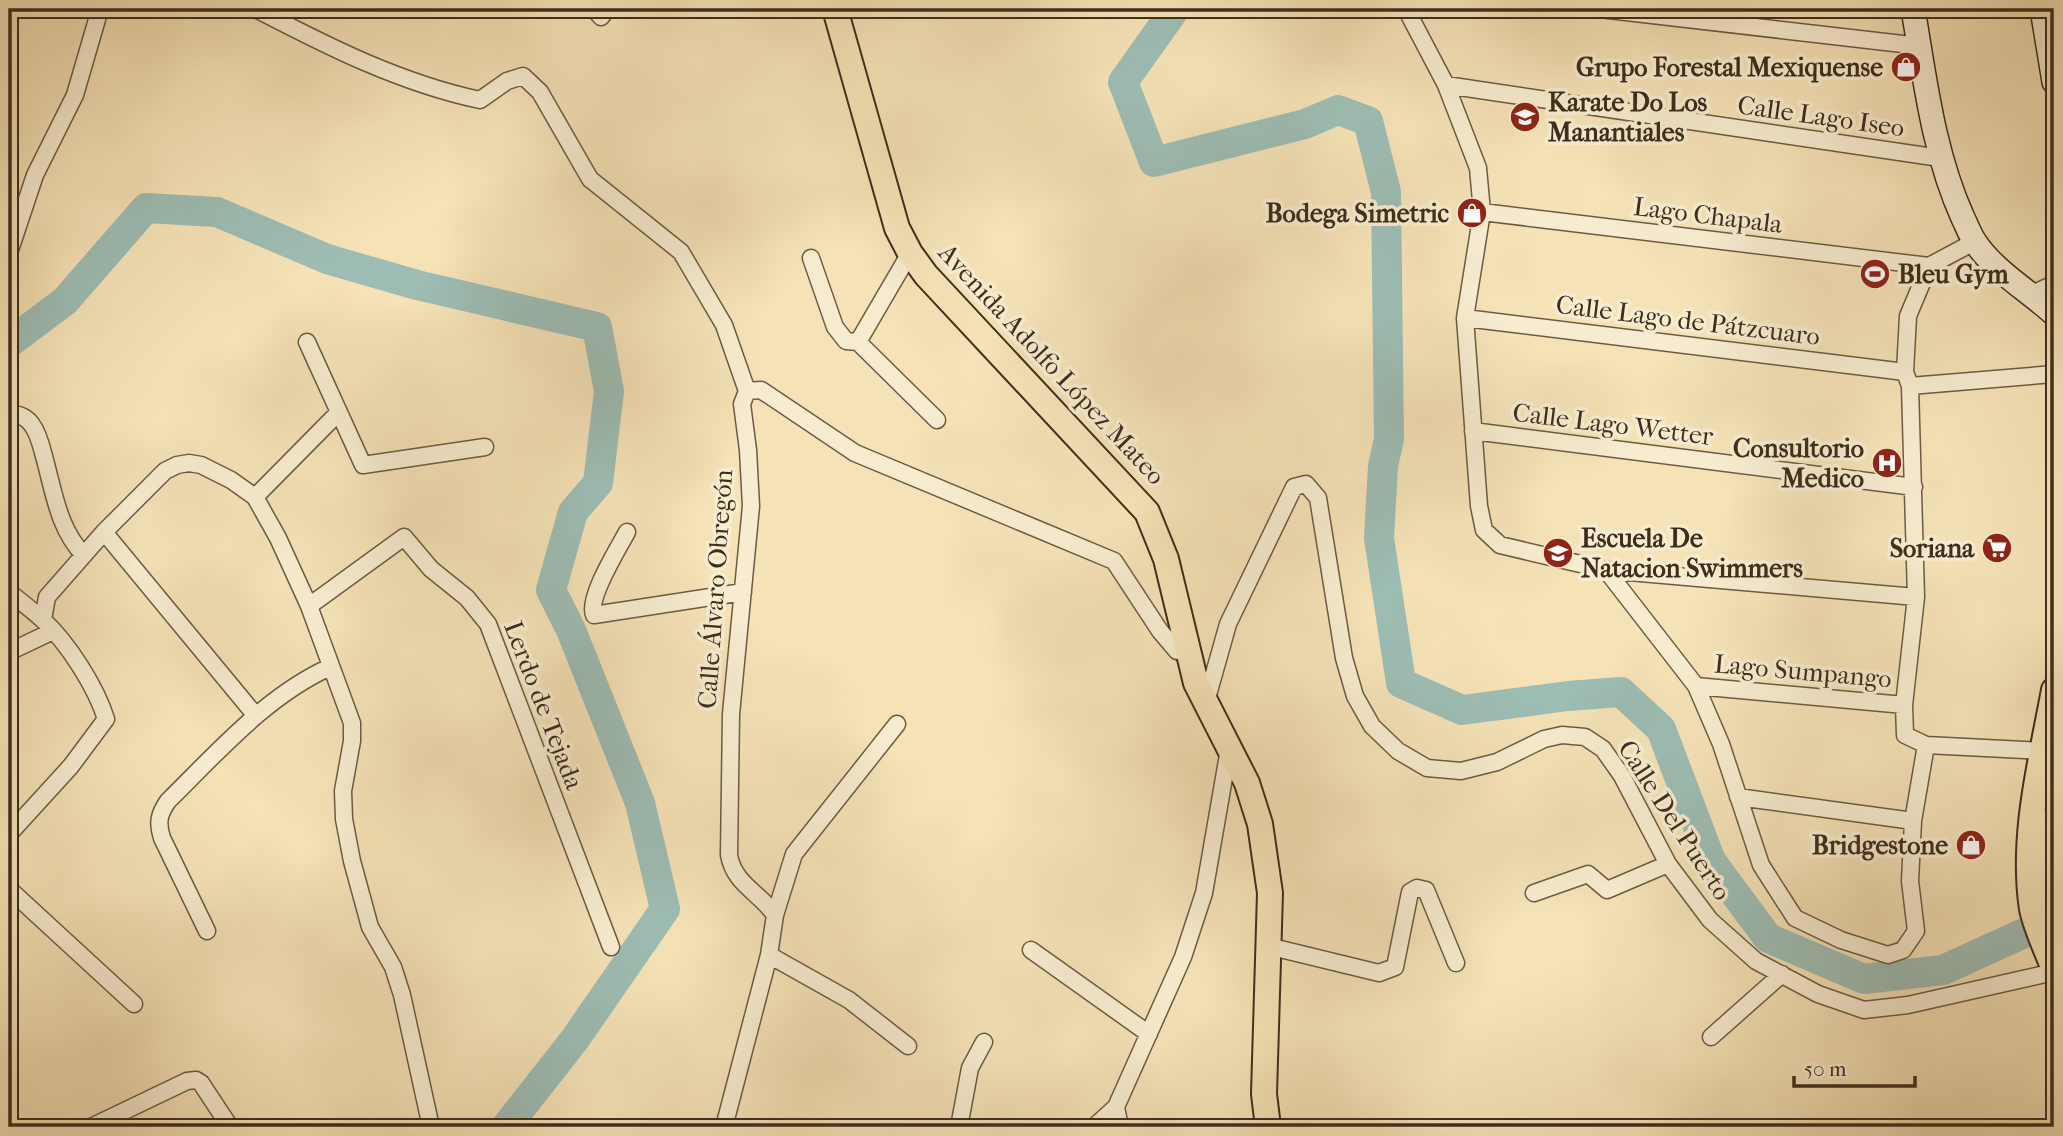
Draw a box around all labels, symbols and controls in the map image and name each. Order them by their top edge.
shop icon: Grupo Forestal Mexiquense [1889,50,1923,84]
place label: Grupo Forestal Mexiquense [1576,52,1883,83]
place label: Karate Do Los Manantiales [1548,87,1708,148]
street label: Calle Lago Iseo [1735,89,1906,144]
school or university icon: Karate Do Los Manantiales [1508,100,1542,134]
street label: Lago Chapala [1632,191,1785,240]
shop icon: Bodega Simetric [1455,196,1489,230]
place label: Bodega Simetric [1266,198,1450,229]
street label: Avenida Adolfo López Mateo [931,237,1171,491]
sports icon: Bleu Gym [1858,257,1892,291]
place label: Bleu Gym [1898,259,2009,290]
street label: Calle Lago de Pátzcuaro [1554,289,1822,352]
street label: Calle Lago Wetter [1511,397,1715,452]
place label: Consultorio Medico [1733,433,1864,494]
hospital icon: Consultorio Medico [1870,446,1904,480]
street label: Calle Álvaro Obregón [691,468,739,710]
place label: Escuela De Natacion Swimmers [1581,523,1803,584]
supermarket icon: Soriana [1980,531,2014,565]
place label: Soriana [1890,533,1975,564]
school or university icon: Escuela De Natacion Swimmers [1541,536,1575,570]
street label: Lerdo de Tejada [497,617,590,795]
street label: Lago Sumpango [1713,648,1893,695]
street label: Calle Del Puerto [1611,735,1738,906]
shop icon: Bridgestone [1954,828,1988,862]
place label: Bridgestone [1812,830,1948,861]
scale bar [1794,1045,1914,1089]
text: 50 m [1804,1057,1847,1081]

